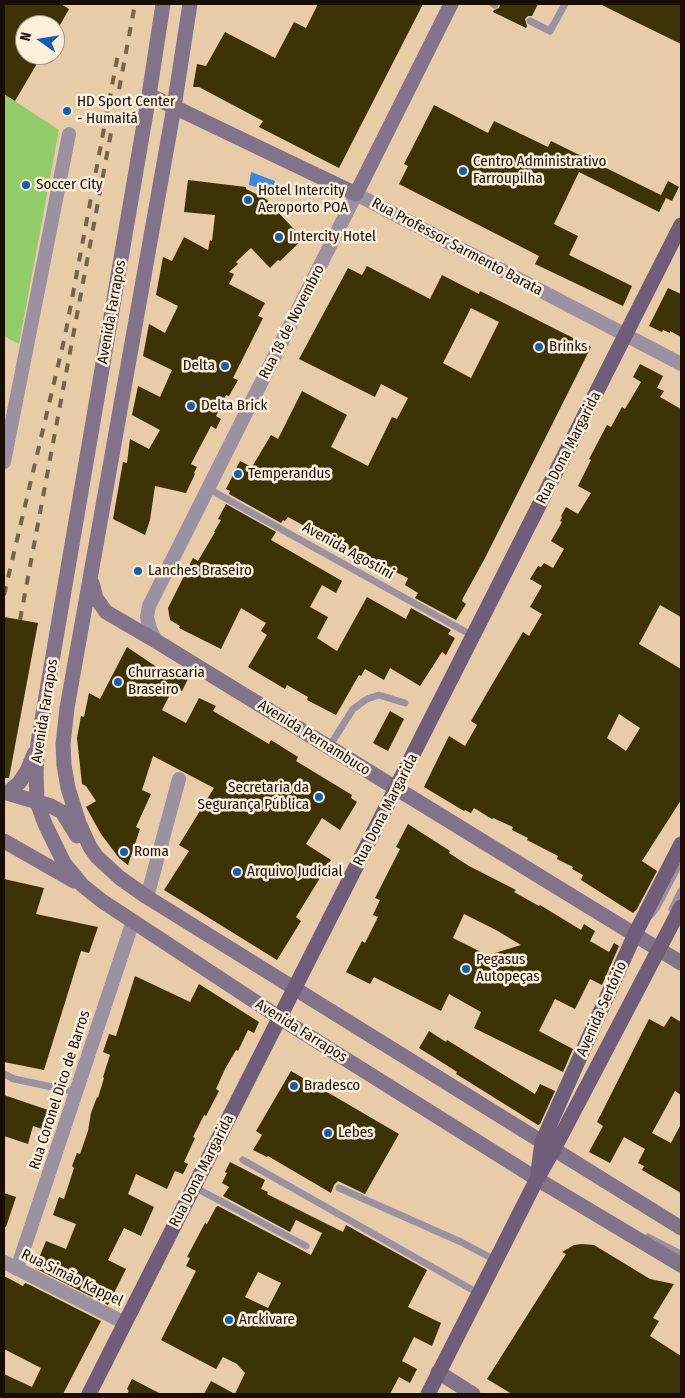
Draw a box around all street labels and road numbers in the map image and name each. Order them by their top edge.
street label: Rua Professor Sarmento Barata [368,194,546,300]
street label: Avenida Farrapos [94,259,130,365]
street label: Rua 18 de Novembro [255,262,329,382]
street label: Rua Dona Margarida [533,389,605,507]
street label: Avenida Agostini [299,518,397,584]
street label: Avenida Farrapos [28,658,62,764]
street label: Avenida Pernambuco [254,696,374,780]
street label: Rua Dona Margarida [350,751,422,869]
street label: Avenida Sertório [573,959,631,1059]
street label: Avenida Farrapos [252,996,350,1066]
street label: Rua Coronel Dico de Barros [26,1008,94,1172]
street label: Rua Dona Margarida [166,1112,238,1230]
street label: Rua Simão Kappel [18,1246,126,1310]

